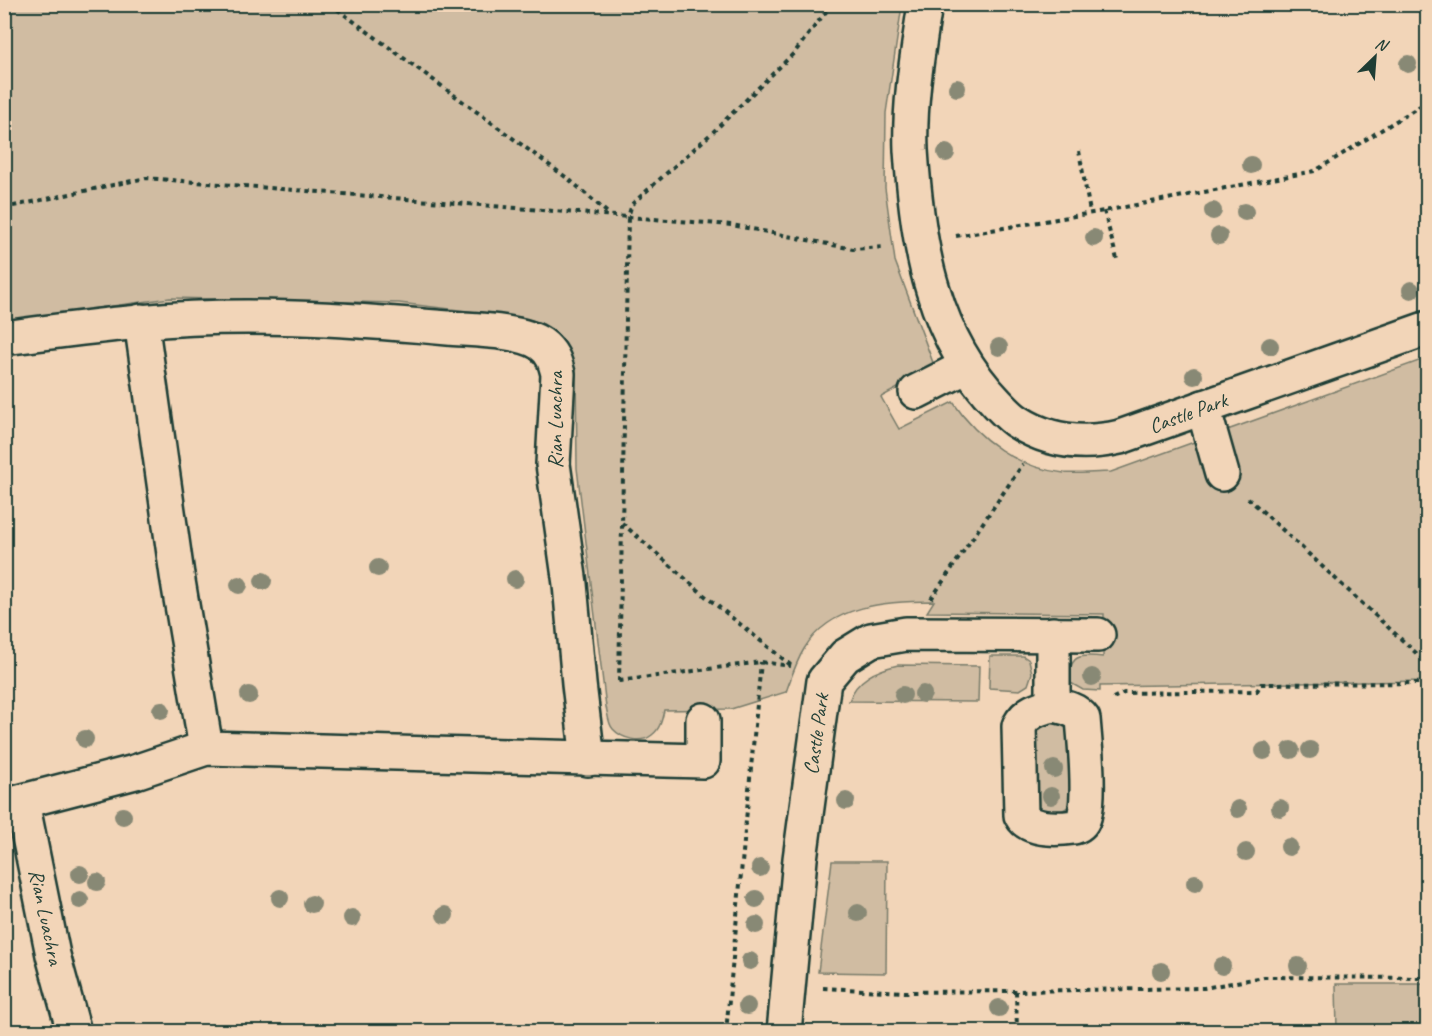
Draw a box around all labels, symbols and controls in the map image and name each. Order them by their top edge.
north arrow [1345,27,1405,87]
text: N [1372,33,1392,57]
street label: Rian Luachra [542,370,568,468]
street label: Castle Park [1145,386,1232,439]
street label: Castle Park [797,691,835,776]
street label: Rian Luachra [23,867,69,969]

